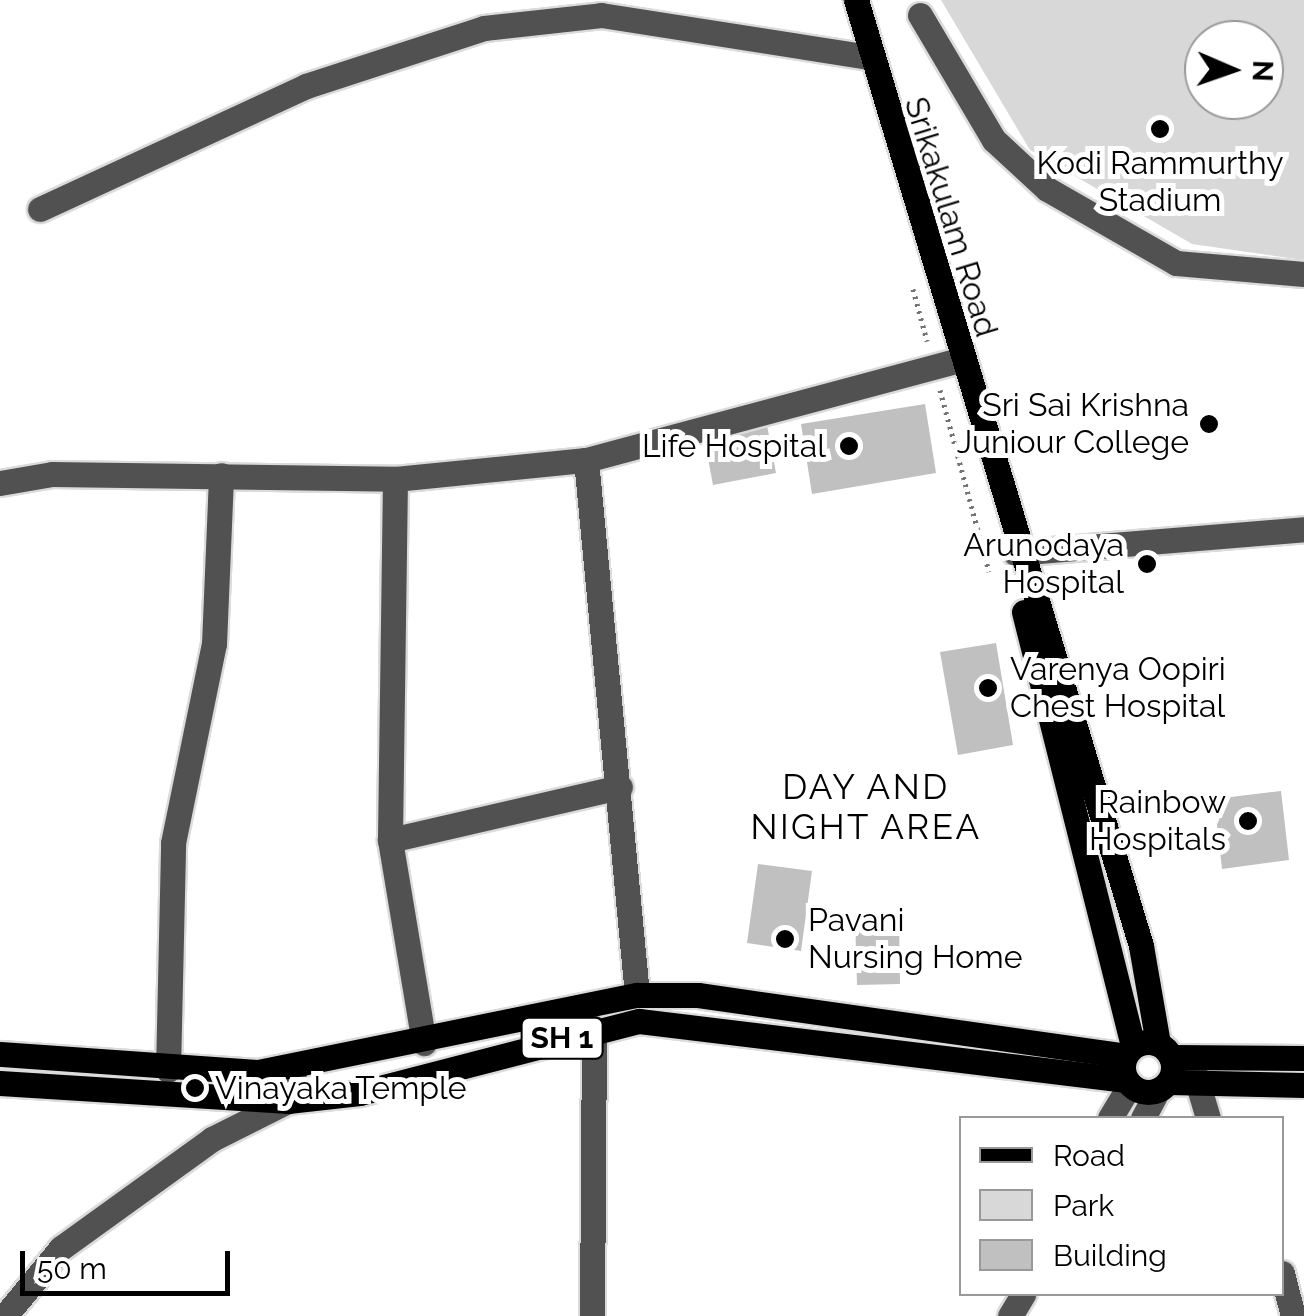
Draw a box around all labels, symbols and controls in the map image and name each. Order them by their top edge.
north arrow [1184,20,1284,120]
text: N [1246,60,1279,82]
street label: Srikakulam Road [896,93,1006,341]
marker: Kodi Rammurthy Stadium [1149,118,1171,140]
place label: Kodi Rammurthy Stadium [1036,145,1284,220]
place label: Sri Sai Krishna Juniour College [956,387,1189,462]
marker: Sri Sai Krishna Juniour College [1198,413,1220,435]
place label: Life Hospital [642,427,826,465]
marker: Life Hospital [836,433,862,459]
place label: Arunodaya Hospital [963,527,1124,602]
marker: Arunodaya Hospital [1134,551,1160,577]
place label: Varenya Oopiri Chest Hospital [1010,651,1226,726]
marker: Varenya Oopiri Chest Hospital [975,675,1001,701]
district label: DAY AND NIGHT AREA [749,766,983,848]
place label: Rainbow Hospitals [1089,784,1226,859]
marker: Rainbow Hospitals [1235,808,1261,834]
place label: Pavani Nursing Home [808,902,1023,977]
marker: Pavani Nursing Home [772,926,798,952]
road number: SH 1 [520,1013,604,1063]
place label: Vinayaka Temple [215,1069,467,1107]
marker: Vinayaka Temple [184,1077,206,1099]
legend [959,1116,1284,1296]
text: Road [1053,1138,1125,1173]
text: Park [1053,1188,1114,1223]
scale bar [25,1231,235,1293]
text: Building [1053,1238,1167,1273]
text: 50 m [37,1251,107,1286]

